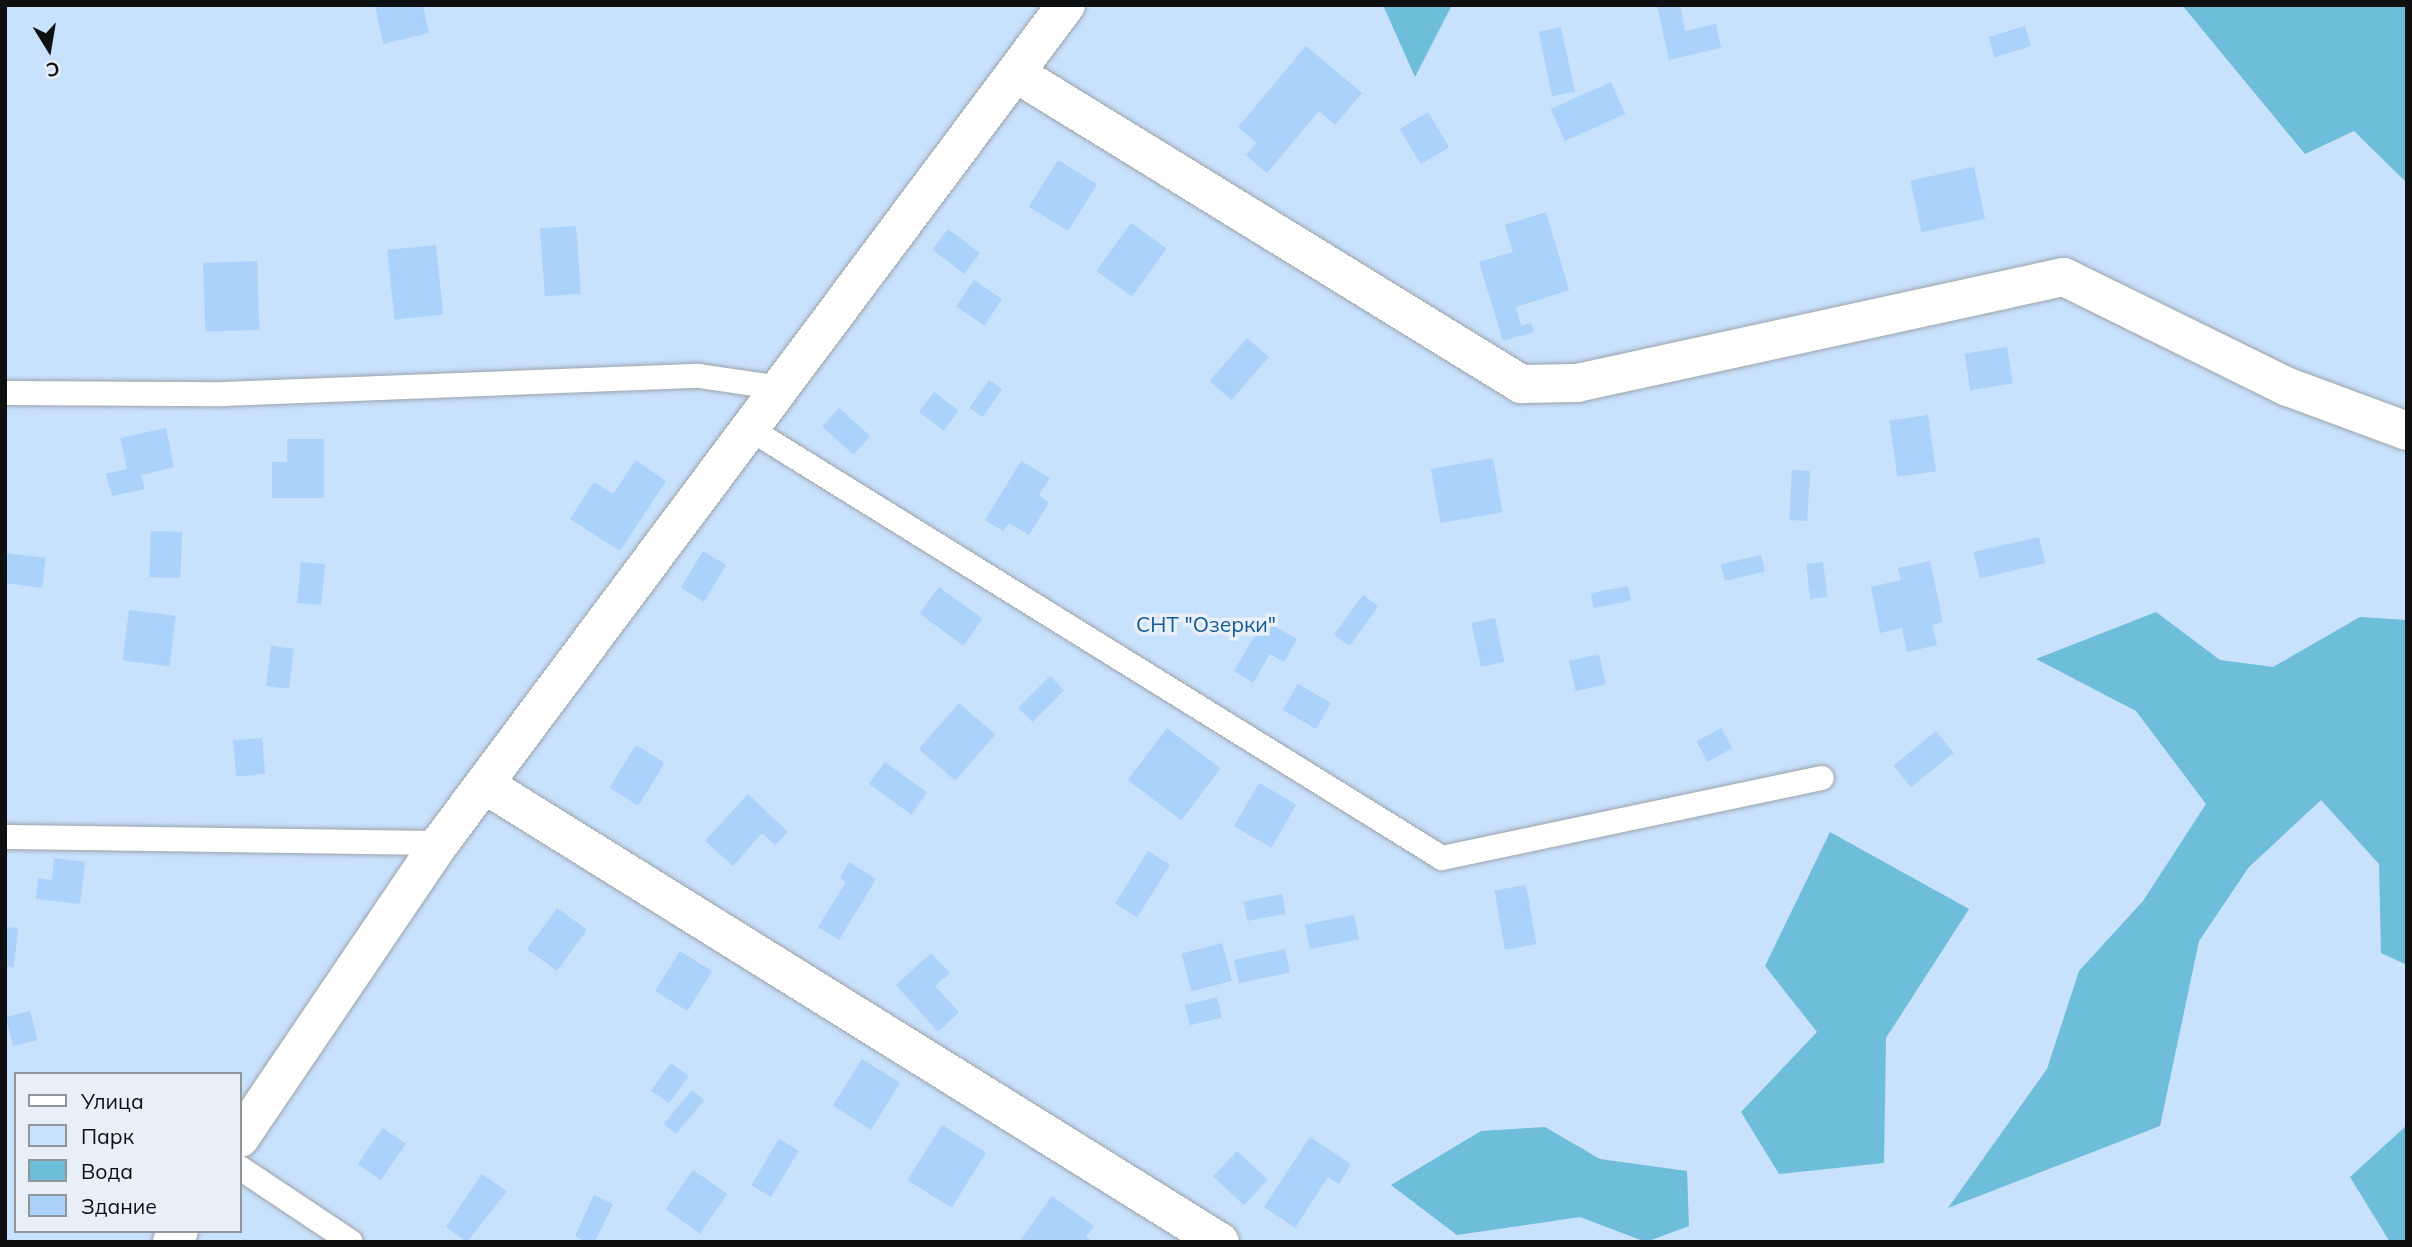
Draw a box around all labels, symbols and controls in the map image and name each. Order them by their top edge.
north arrow [14,14,84,84]
text: С [44,57,62,83]
park label: СНТ "Озерки" [1136,611,1276,637]
legend [14,1072,242,1233]
text: Улица [81,1088,144,1114]
text: Парк [81,1123,134,1149]
text: Вода [81,1158,133,1184]
text: Здание [81,1193,157,1219]

